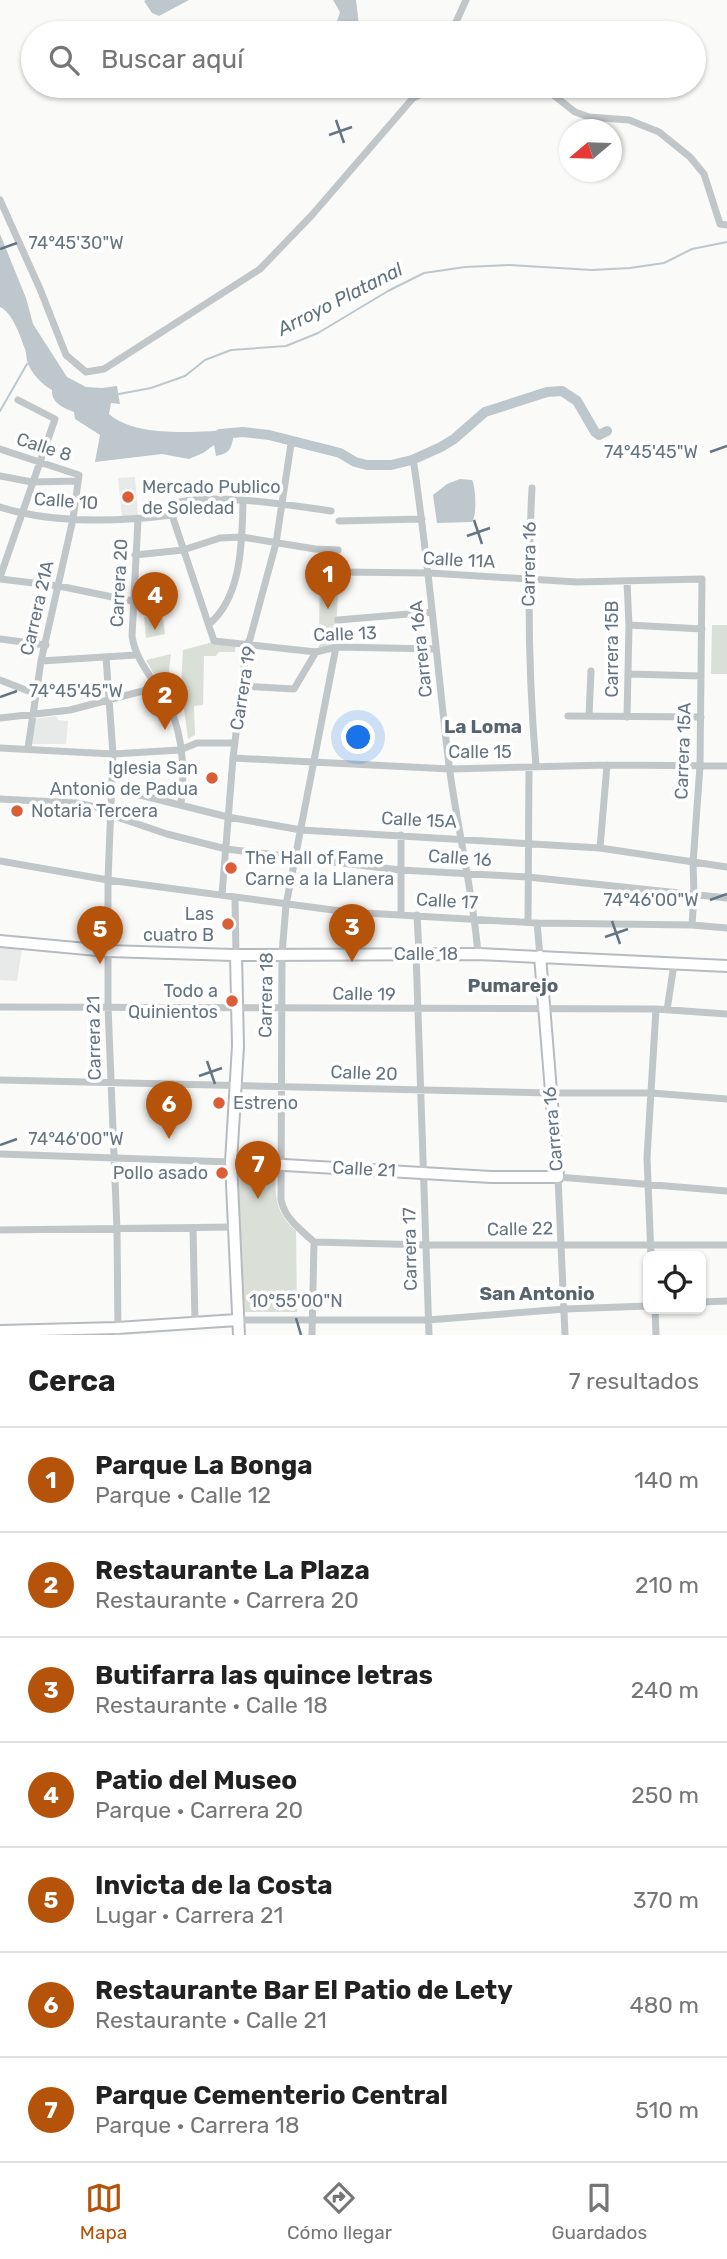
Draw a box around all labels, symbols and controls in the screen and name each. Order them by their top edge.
search box [21,21,706,98]
icon: search [45,41,83,79]
text: Buscar aquí [101,44,243,75]
north arrow [559,119,622,182]
text: 74°45'30"W [28,232,124,254]
water label: Arroyo Platanal [273,257,407,341]
street label: Calle 8 [14,428,74,466]
text: 74°45'45"W [604,441,698,463]
place label: Mercado Publico de Soledad [142,476,280,519]
street label: Calle 10 [33,488,99,514]
marker: Mercado Publico de Soledad [120,489,136,505]
street label: Carrera 16 [517,521,541,607]
street label: Carrera 20 [106,538,132,628]
street label: Calle 11A [422,547,496,573]
pin: 1 [305,551,351,609]
street label: Carrera 21A [15,558,59,658]
pin: 4 [132,572,178,630]
street label: Carrera 16A [405,600,437,698]
street label: Carrera 15B [601,601,623,697]
street label: Calle 13 [313,622,377,646]
street label: Carrera 19 [225,644,261,732]
pin: 2 [142,672,188,730]
text: 74°45'45"W [29,680,123,702]
street label: Carrera 15A [670,702,696,800]
district label: La Loma [444,715,522,738]
your location [341,720,375,754]
street label: Calle 15 [448,741,512,763]
place label: Iglesia San Antonio de Padua [50,757,198,800]
marker: Iglesia San Antonio de Padua [204,770,220,786]
place label: Notaria Tercera [31,800,158,822]
marker: Notaria Tercera [9,803,25,819]
street label: Calle 15A [381,807,457,833]
street label: Calle 16 [427,845,493,871]
place label: The Hall of Fame Carne a la Llanera [245,847,394,890]
marker: The Hall of Fame Carne a la Llanera [223,860,239,876]
street label: Calle 17 [415,888,479,914]
text: 74°46'00"W [603,889,699,911]
place label: Las cuatro B [143,903,214,946]
pin: 3 [329,904,375,962]
pin: 5 [77,906,123,964]
marker: Las cuatro B [220,916,236,932]
street label: Calle 18 [394,943,458,965]
street label: Carrera 18 [254,952,278,1038]
district label: Pumarejo [468,974,558,997]
place label: Todo a Quinientos [128,980,218,1023]
street label: Calle 19 [332,982,396,1006]
marker: Todo a Quinientos [224,993,240,1009]
street label: Carrera 21 [82,995,106,1081]
street label: Calle 20 [330,1061,398,1085]
pin: 6 [146,1081,192,1139]
street label: Carrera 16 [538,1086,568,1172]
place label: Estreno [233,1092,298,1114]
marker: Estreno [211,1095,227,1111]
text: 74°46'00"W [28,1128,124,1150]
pin: 7 [235,1141,281,1199]
street label: Calle 21 [332,1156,396,1182]
place label: Pollo asado [113,1162,208,1184]
marker: Pollo asado [214,1165,230,1181]
street label: Carrera 17 [398,1207,422,1291]
street label: Calle 22 [487,1217,553,1241]
map controls [643,1251,706,1314]
button: locate [643,1251,706,1314]
district label: San Antonio [479,1282,595,1305]
text: 10°55'00"N [249,1290,343,1312]
text: Cerca [28,1363,116,1399]
text: 7 resultados [569,1367,699,1395]
text: Parque La Bonga [95,1450,312,1481]
text: 1 [45,1466,57,1494]
text: 140 m [634,1466,699,1494]
text: Parque · Calle 12 [95,1481,271,1509]
text: Restaurante La Plaza [95,1555,370,1586]
text: 2 [44,1571,58,1599]
text: 210 m [635,1571,699,1599]
text: Restaurante · Carrera 20 [95,1586,359,1614]
text: Butifarra las quince letras [95,1660,433,1691]
text: 3 [43,1676,59,1704]
text: 240 m [631,1676,699,1704]
text: Restaurante · Calle 18 [95,1691,328,1719]
text: Patio del Museo [95,1765,297,1796]
text: 4 [43,1781,59,1809]
text: 250 m [631,1781,699,1809]
text: Parque · Carrera 20 [95,1796,303,1824]
text: Invicta de la Costa [95,1870,333,1901]
text: 5 [44,1886,58,1914]
text: 370 m [633,1886,699,1914]
text: Lugar · Carrera 21 [95,1901,283,1929]
text: Restaurante Bar El Patio de Lety [95,1975,513,2006]
text: 6 [44,1991,58,2019]
text: 480 m [629,1991,699,2019]
text: Restaurante · Calle 21 [95,2006,327,2034]
text: Parque Cementerio Central [95,2080,448,2111]
text: 7 [44,2096,58,2124]
text: 510 m [635,2096,699,2124]
text: Parque · Carrera 18 [95,2111,300,2139]
tab: Mapa [80,2179,127,2244]
tab: Cómo llegar [287,2179,392,2244]
tab: Guardados [552,2179,647,2244]

